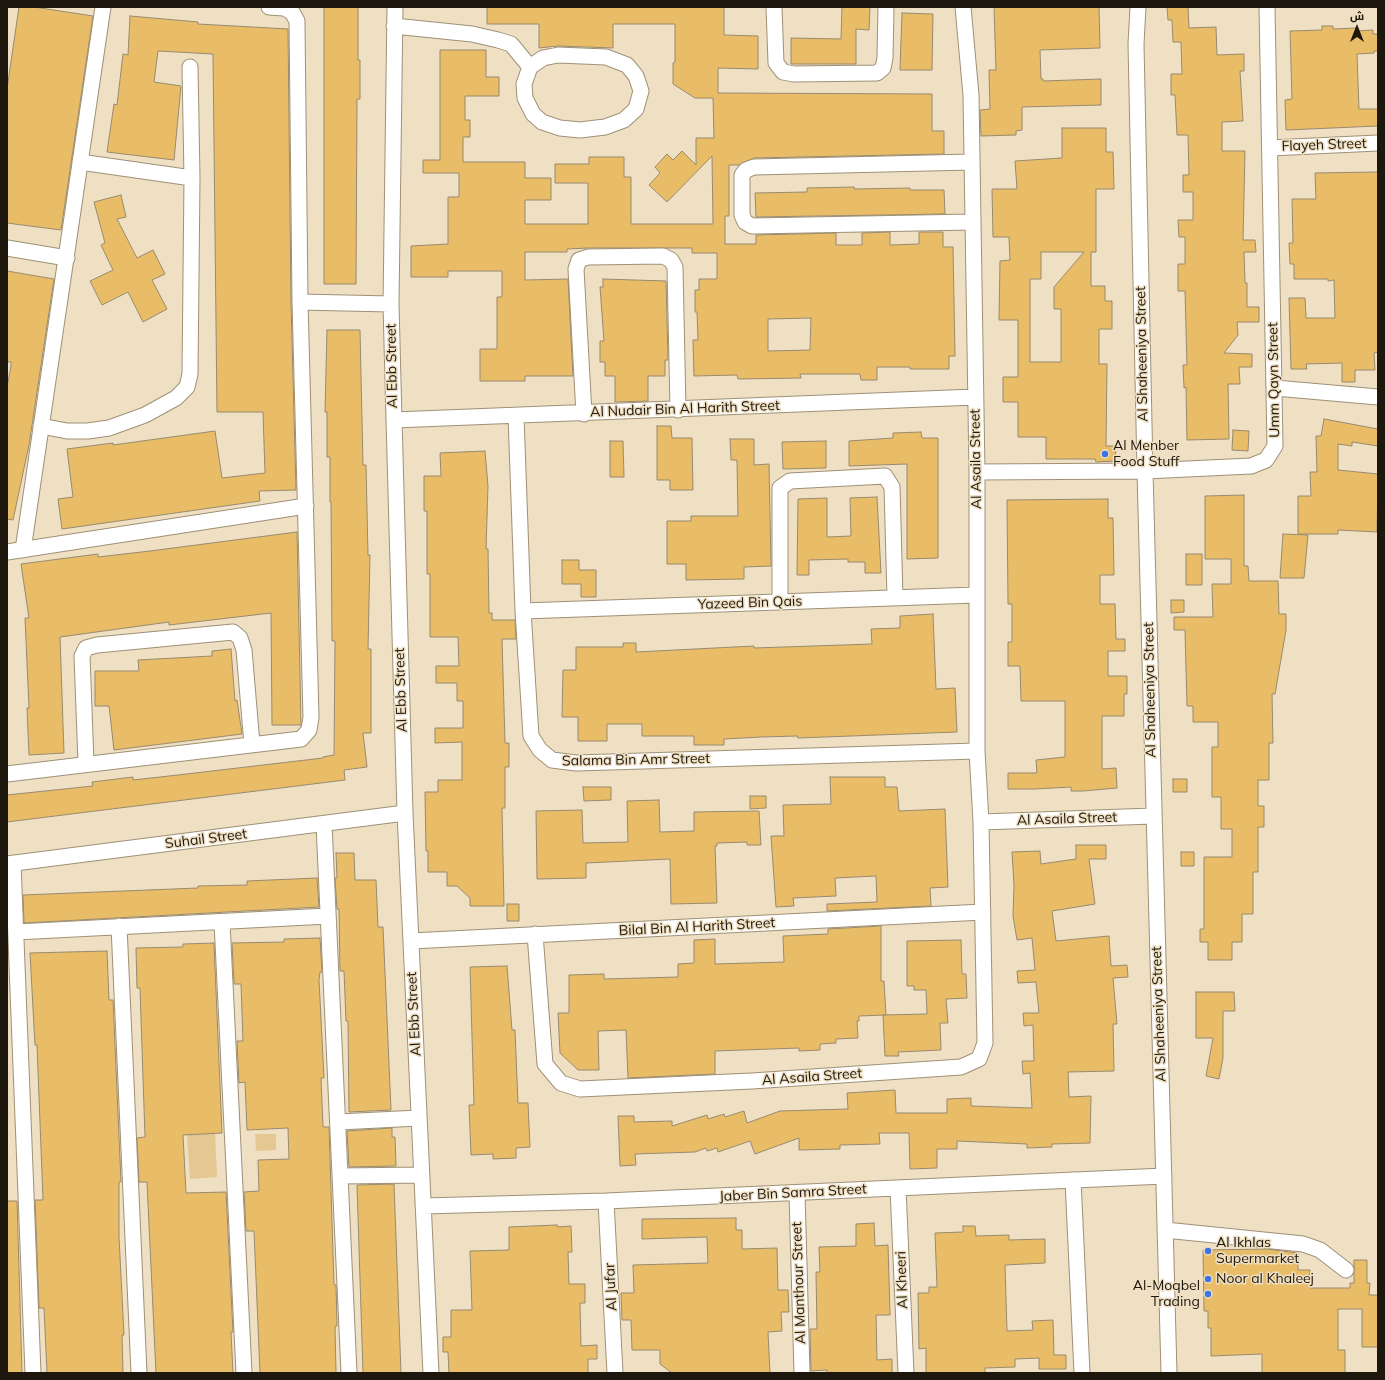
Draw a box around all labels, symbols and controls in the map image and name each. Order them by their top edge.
north arrow [1337,8,1377,48]
text: ش [1350,9,1364,23]
street label: Flayeh Street [1281,135,1367,155]
street label: Al Shaheeniya Street [1132,286,1152,422]
street label: Umm Qayn Street [1265,322,1283,438]
street label: Al Ebb Street [383,324,401,408]
street label: Al Nudair Bin Al Harith Street [590,397,780,421]
street label: Al Asaila Street [967,409,985,509]
place label: Al Menber Food Stuff [1113,438,1180,470]
marker: Al Menber Food Stuff [1100,449,1110,459]
street label: Yazeed Bin Qais [698,593,802,613]
street label: Al Shaheeniya Street [1140,622,1160,758]
street label: Al Ebb Street [391,647,411,733]
street label: Salama Bin Amr Street [562,750,710,770]
street label: Al Asaila Street [1017,809,1117,829]
street label: Suhail Street [164,826,248,852]
street label: Bilal Bin Al Harith Street [618,915,776,939]
street label: Al Shaheeniya Street [1148,946,1170,1082]
street label: Al Ebb Street [403,971,425,1057]
street label: Al Asaila Street [761,1065,863,1089]
street label: Jaber Bin Samra Street [719,1181,867,1205]
street label: Al Manthour Street [788,1221,810,1345]
place label: Al Ikhlas Supermarket [1216,1235,1299,1268]
marker: Al Ikhlas Supermarket [1203,1246,1213,1256]
street label: Al Kheeri [893,1251,911,1309]
street label: Al Jufar [601,1263,621,1311]
place label: Noor al Khaleej [1216,1271,1314,1287]
marker: Noor al Khaleej [1203,1274,1213,1284]
place label: Al-Moqbel Trading [1133,1278,1200,1310]
marker: Al-Moqbel Trading [1203,1289,1213,1299]

